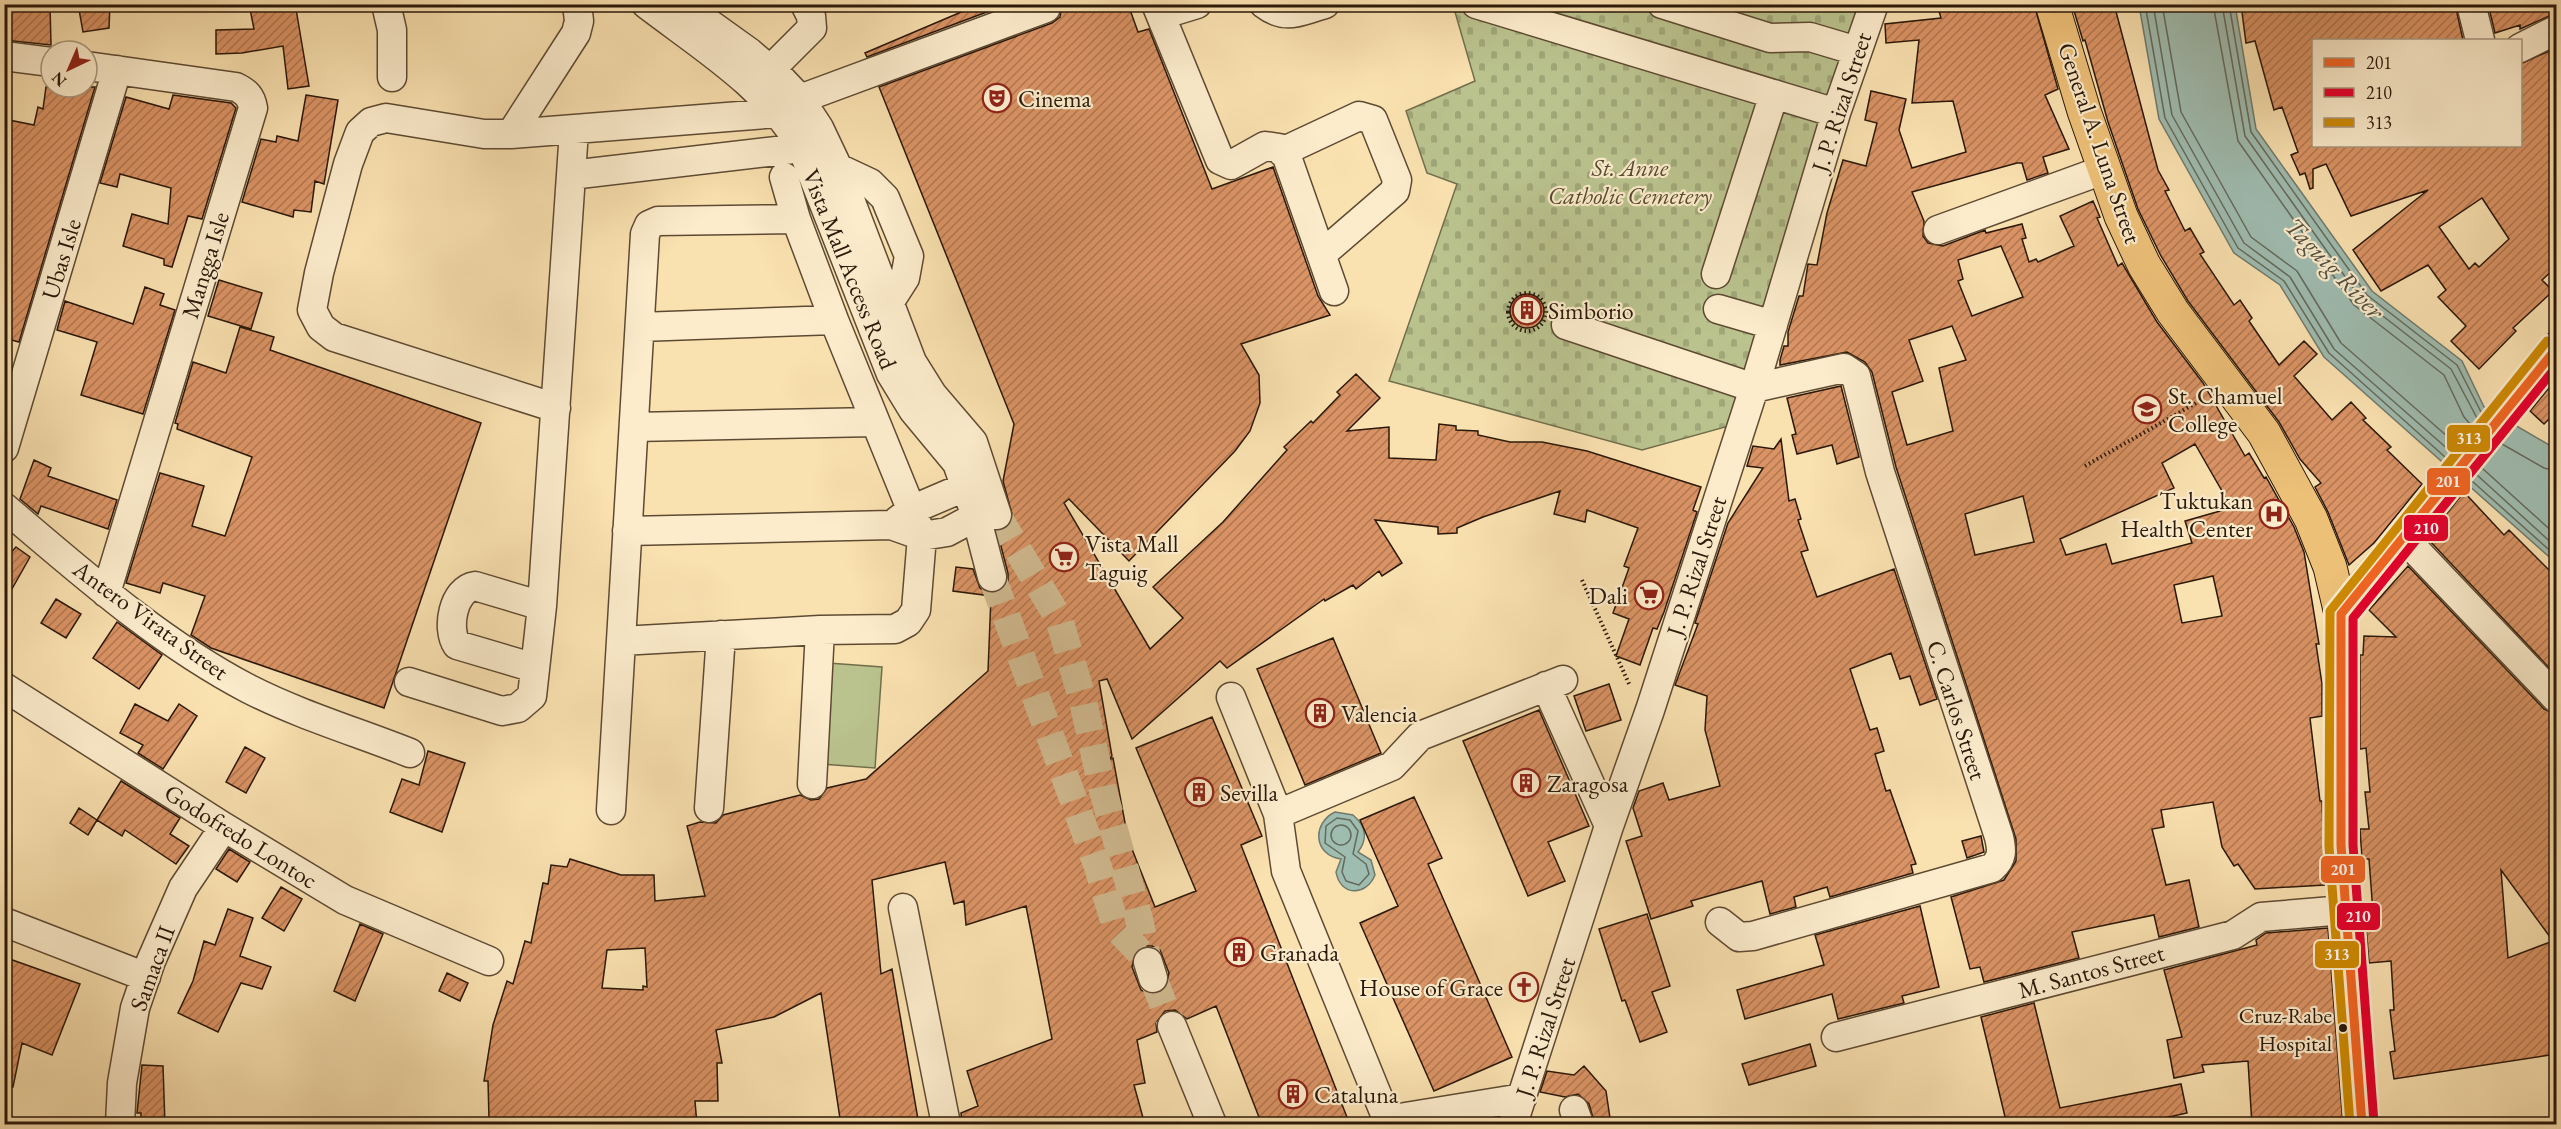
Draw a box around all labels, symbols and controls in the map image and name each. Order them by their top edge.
street label: J. P. Rizal Street [1803,28,1878,178]
street label: General A. Luna Street [2051,38,2149,248]
north arrow [39,39,99,99]
legend [2312,39,2522,147]
text: 201 [2366,51,2392,74]
text: N [47,67,71,91]
text: 210 [2366,81,2392,104]
theatre icon: Cinema [981,82,1013,114]
place label: Cinema [1018,83,1092,114]
text: 313 [2366,111,2392,134]
park label: St. Anne Catholic Cemetery [1548,152,1712,211]
street label: Vista Mall Access Road [796,164,905,374]
street label: Mangga Isle [174,208,236,322]
water label: Taguig River [2278,210,2393,327]
street label: Ubas Isle [34,215,88,303]
building icon: Simborio [1511,294,1543,326]
place label: Simborio [1548,295,1634,326]
place label: St. Chamuel College [2168,380,2283,439]
school or university icon: St. Chamuel College [2131,393,2163,425]
line badge: 313 [2446,424,2491,453]
text: 313 [2456,428,2482,449]
line badge: 201 [2426,467,2471,496]
text: 201 [2435,471,2461,492]
place label: Tuktukan Health Center [2120,485,2253,544]
street label: J. P. Rizal Street [1658,492,1733,642]
hospital icon: Tuktukan Health Center [2258,498,2290,530]
line badge: 210 [2403,514,2449,542]
text: 210 [2413,518,2439,539]
place label: Vista Mall Taguig [1085,528,1179,587]
supermarket icon: Vista Mall Taguig [1048,541,1080,573]
street label: Antero Virata Street [66,553,235,687]
supermarket icon: Dali [1633,579,1665,611]
place label: Dali [1589,580,1628,611]
street label: C. Carlos Street [1920,636,1994,784]
building icon: Valencia [1304,697,1336,729]
place label: Valencia [1341,698,1418,729]
building icon: Zaragosa [1510,767,1542,799]
place label: Zaragosa [1547,768,1629,799]
building icon: Sevilla [1183,776,1215,808]
street label: Godofredo Lontoc [159,777,323,895]
place label: Sevilla [1220,777,1278,808]
line badge: 201 [2320,855,2366,884]
text: 201 [2330,859,2356,880]
line badge: 210 [2336,902,2381,931]
text: 210 [2345,906,2371,927]
street label: Samaca Ⅱ [122,921,182,1015]
building icon: Granada [1223,936,1255,968]
street label: M. Santos Street [2015,936,2168,1005]
place label: Granada [1260,937,1339,968]
line badge: 313 [2314,940,2360,969]
text: 313 [2324,944,2350,965]
street label: J. P. Rizal Street [1507,953,1582,1103]
church icon: House of Grace [1508,971,1540,1003]
place label: House of Grace [1359,972,1503,1003]
place label: Cruz-Rabe Hospital [2239,1001,2332,1058]
marker: Cruz-Rabe Hospital [2337,1022,2349,1034]
building icon: Cataluna [1277,1078,1309,1110]
place label: Cataluna [1314,1079,1399,1110]

